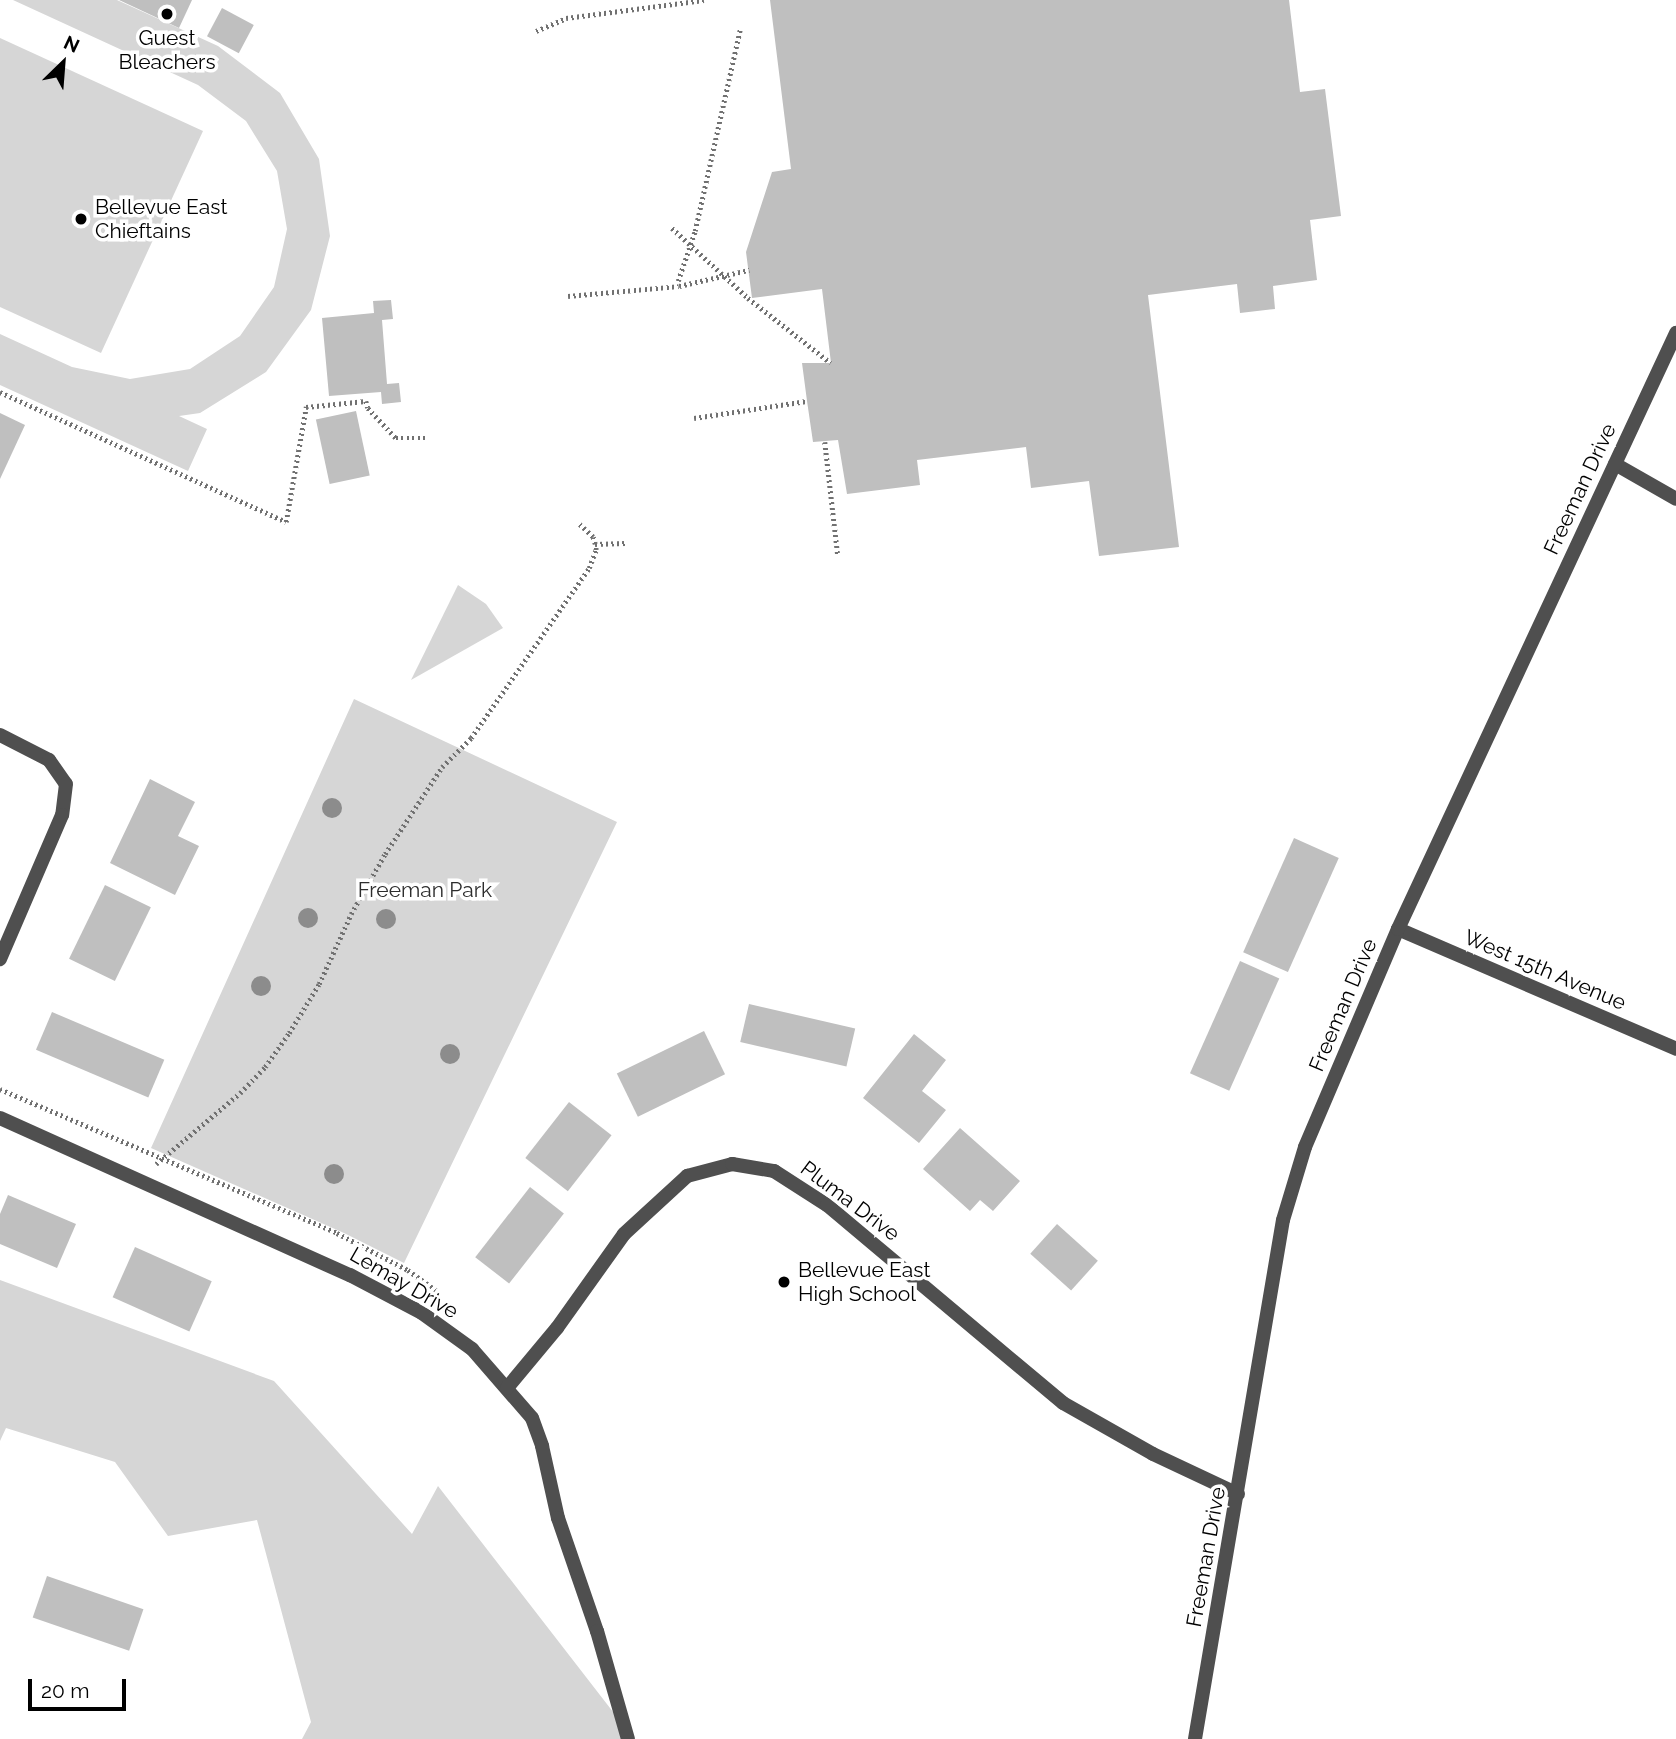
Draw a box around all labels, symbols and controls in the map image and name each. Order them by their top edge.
marker: Guest Bleachers [159,6,175,22]
place label: Guest Bleachers [118,25,216,75]
north arrow [28,28,98,98]
text: N [61,31,83,57]
place label: Bellevue East Chieftains [95,194,227,244]
marker: Bellevue East Chieftains [73,211,89,227]
street label: Freeman Drive [1539,419,1621,559]
park label: Freeman Park [358,877,492,903]
street label: West 15th Avenue [1460,924,1630,1016]
street label: Freeman Drive [1304,935,1382,1075]
street label: Pluma Drive [796,1156,904,1246]
street label: Lemay Drive [345,1242,463,1324]
place label: Bellevue East High School [798,1257,930,1307]
marker: Bellevue East High School [776,1274,792,1290]
street label: Freeman Drive [1181,1485,1231,1629]
scale bar [32,1666,130,1710]
text: 20 m [41,1678,89,1703]

